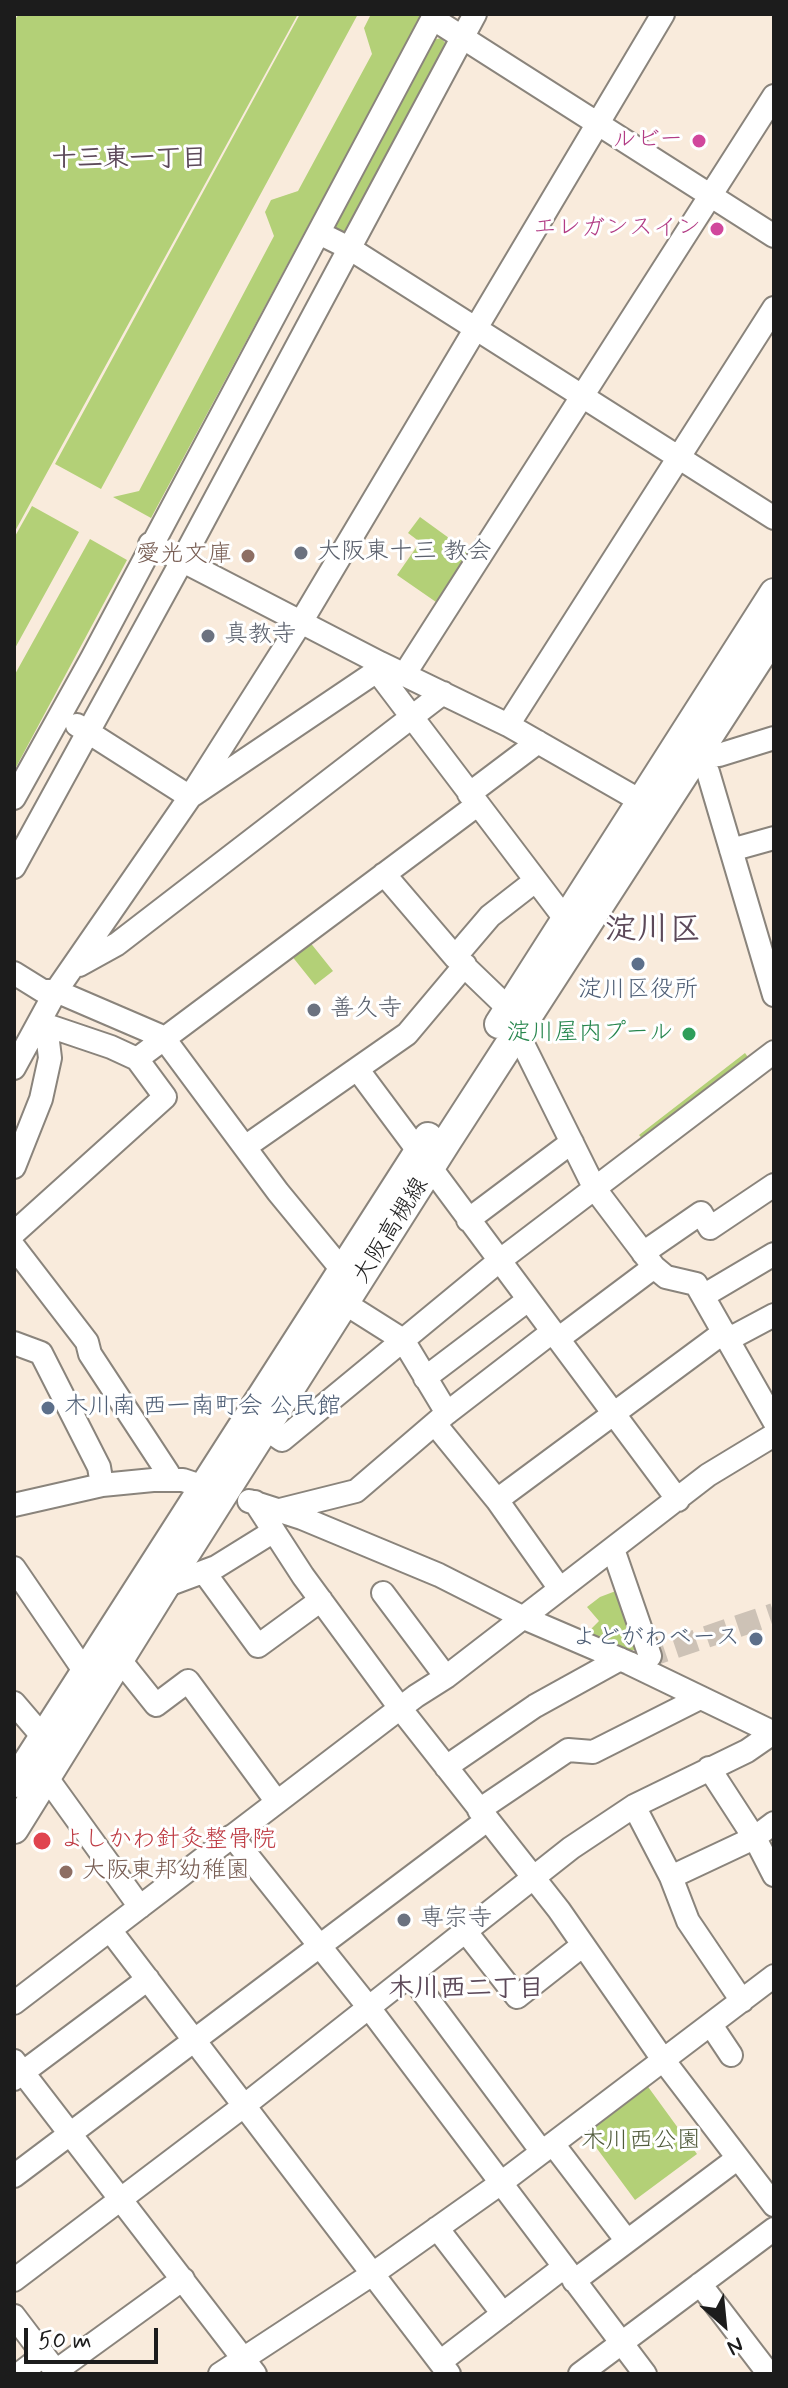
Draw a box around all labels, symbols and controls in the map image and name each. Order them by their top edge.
place label: ルビー [612,127,683,155]
marker: ルビー [690,132,708,150]
district label: 十三東一丁目 [51,145,207,177]
place label: エレガンスイン [533,215,701,243]
marker: エレガンスイン [708,220,726,238]
place label: 大阪東十三 教会 [317,539,491,567]
place label: 愛光文庫 [136,542,232,570]
marker: 大阪東十三 教会 [292,544,310,562]
marker: 愛光文庫 [239,547,257,565]
place label: 真教寺 [224,622,296,650]
marker: 真教寺 [199,627,217,645]
district label: 淀川区 [605,913,701,951]
marker: 淀川区役所 [629,955,647,973]
place label: 淀川区役所 [578,977,698,1005]
place label: 善久寺 [330,996,402,1024]
marker: 善久寺 [305,1001,323,1019]
place label: 淀川屋内プール [506,1020,673,1048]
marker: 淀川屋内プール [680,1025,698,1043]
street label: 大阪高槻線 [348,1172,436,1290]
place label: 木川南 西一南町会 公民館 [64,1394,341,1422]
marker: 木川南 西一南町会 公民館 [39,1399,57,1417]
place label: よどがわベース [572,1625,740,1653]
marker: よどがわベース [747,1630,765,1648]
place label: よしかわ針灸整骨院 [60,1827,276,1855]
marker: よしかわ針灸整骨院 [31,1830,53,1852]
place label: 大阪東邦幼稚園 [82,1858,250,1886]
marker: 大阪東邦幼稚園 [57,1863,75,1881]
place label: 専宗寺 [420,1906,492,1934]
marker: 専宗寺 [395,1911,413,1929]
district label: 木川西二丁目 [388,1975,544,2007]
park label: 木川西公園 [581,2128,701,2156]
north arrow [684,2284,764,2364]
scale bar [28,2312,162,2362]
text: 50 m [38,2326,92,2357]
text: N [722,2330,748,2361]

